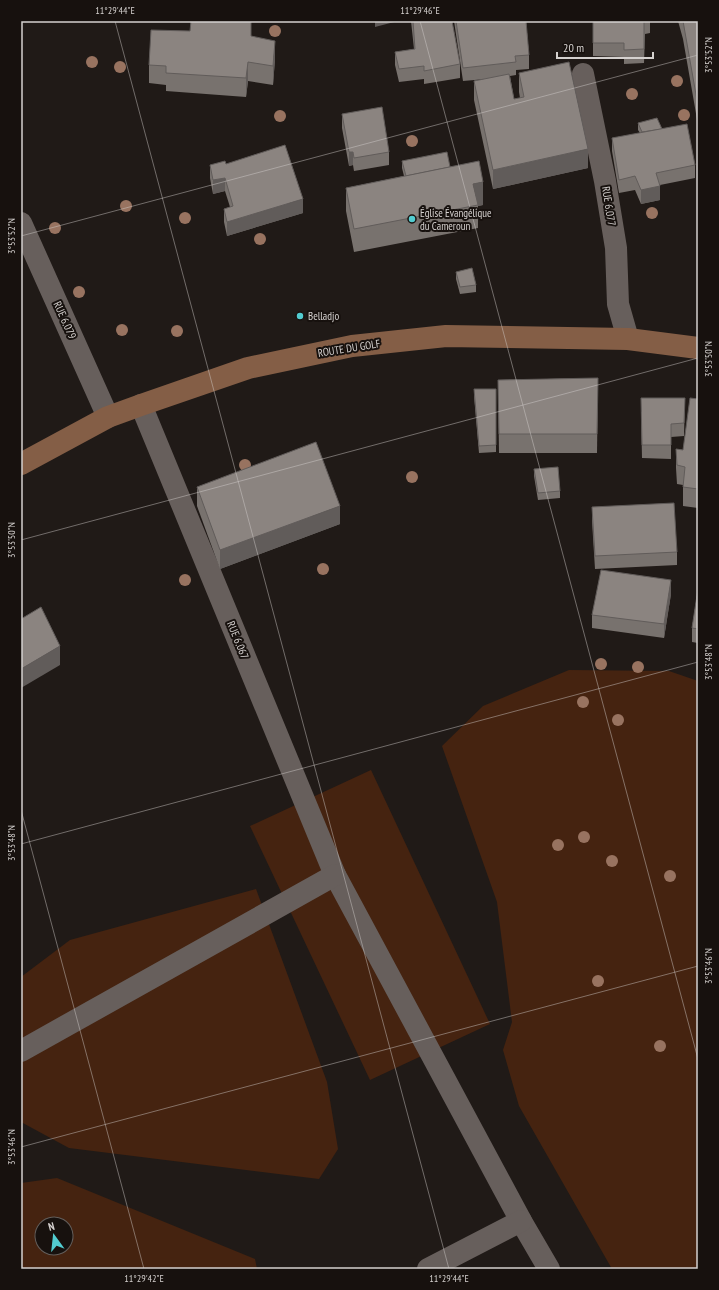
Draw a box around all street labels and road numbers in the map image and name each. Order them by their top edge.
street label: RUE 6.077 [599,185,619,227]
street label: RUE 6.079 [51,299,80,341]
street label: ROUTE DU GOLF [317,336,382,360]
street label: RUE 6.067 [224,619,252,661]

